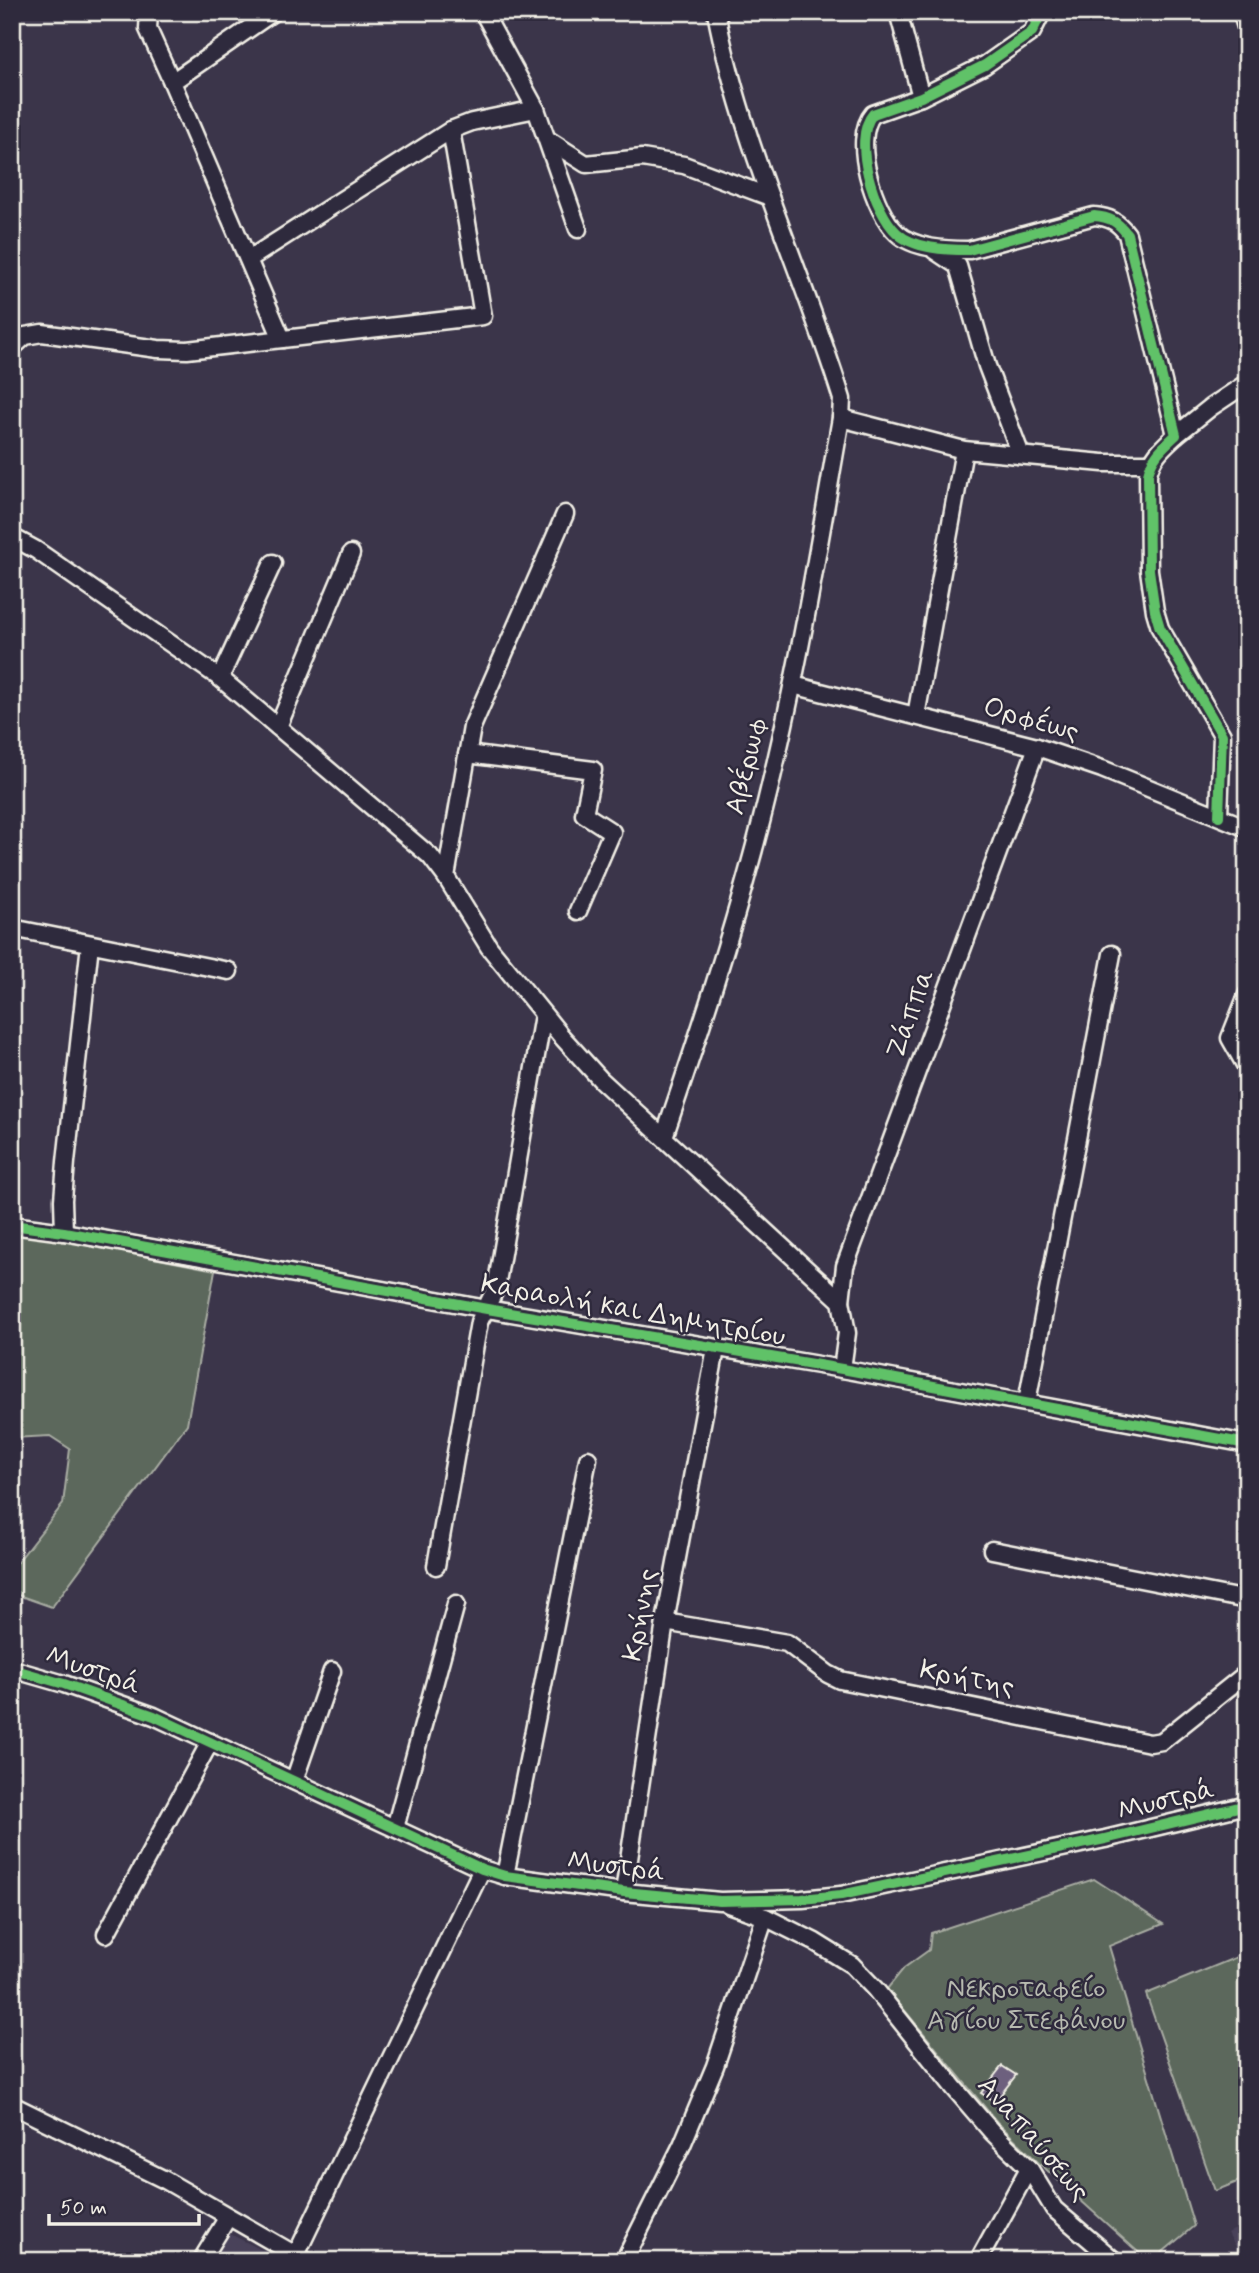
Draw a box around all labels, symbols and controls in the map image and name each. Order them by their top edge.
street label: Ορφέως [979,689,1083,751]
street label: Αβέρωφ [717,713,777,819]
street label: Ζάππα [878,964,944,1064]
street label: Καραολή και Δημητρίου [478,1266,788,1356]
street label: Κρήνης [615,1566,667,1664]
street label: Μυστρά [40,1638,146,1704]
street label: Κρήτης [916,1652,1018,1706]
street label: Μυστρά [1114,1771,1218,1831]
street label: Μυστρά [565,1843,667,1891]
park label: Νεκροταφείο Αγίου Στεφάνου [927,1971,1125,2040]
street label: Αναπαύσεως [968,2068,1098,2210]
scale bar [49,2182,200,2226]
text: 50 m [60,2194,107,2222]

